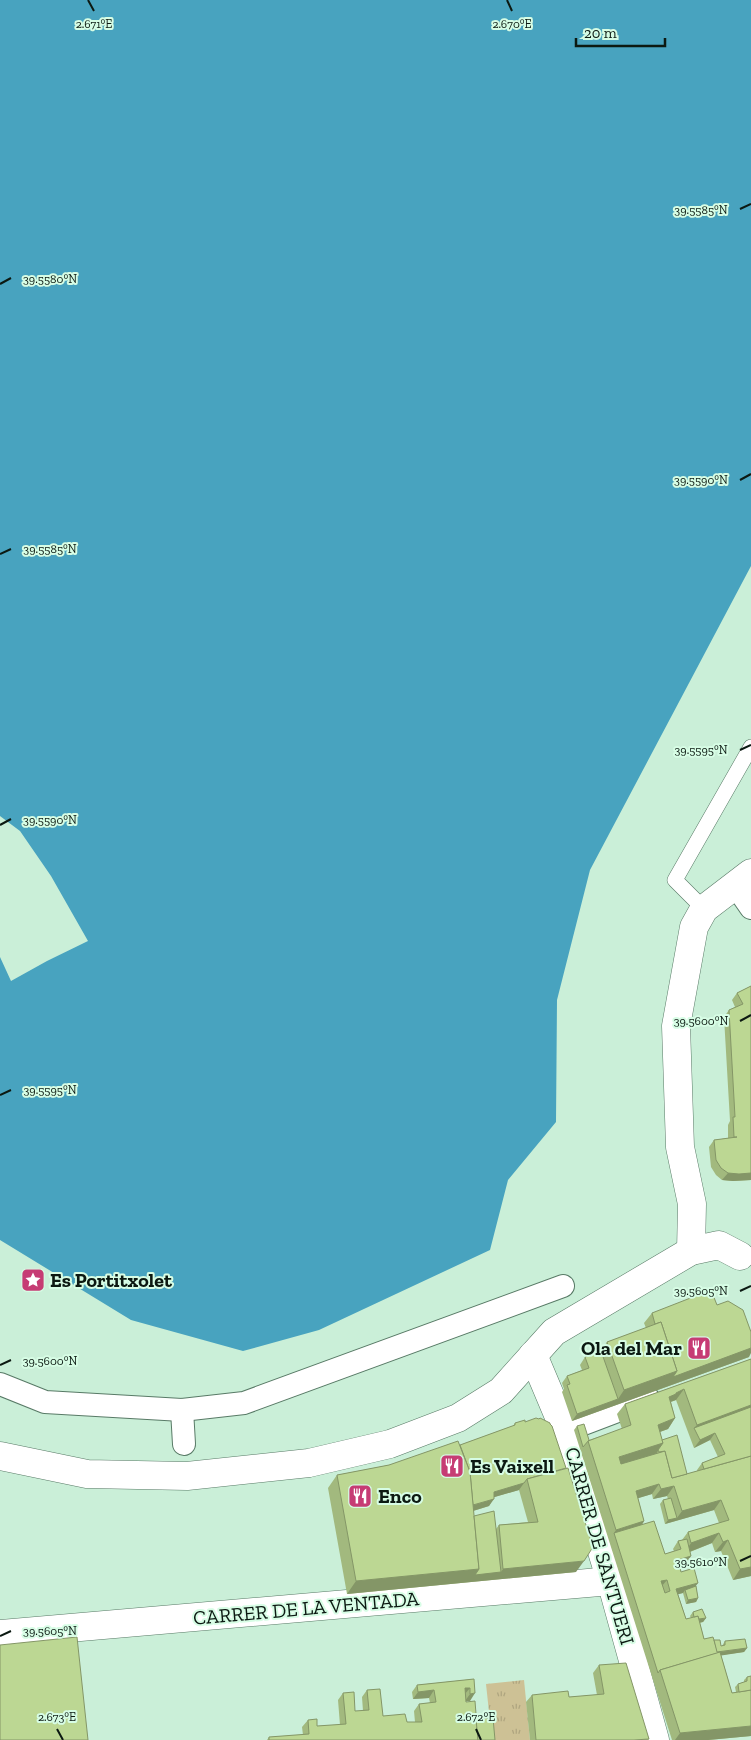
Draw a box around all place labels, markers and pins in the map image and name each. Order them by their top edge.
place icon: Es Portitxolet [20,1267,46,1293]
place label: Es Portitxolet [50,1268,173,1292]
restaurant icon: Ola del Mar [686,1335,712,1361]
place label: Ola del Mar [581,1336,682,1360]
restaurant icon: Es Vaixell [439,1453,465,1479]
place label: Es Vaixell [470,1454,555,1478]
restaurant icon: Enco [347,1483,373,1509]
place label: Enco [378,1484,422,1508]

